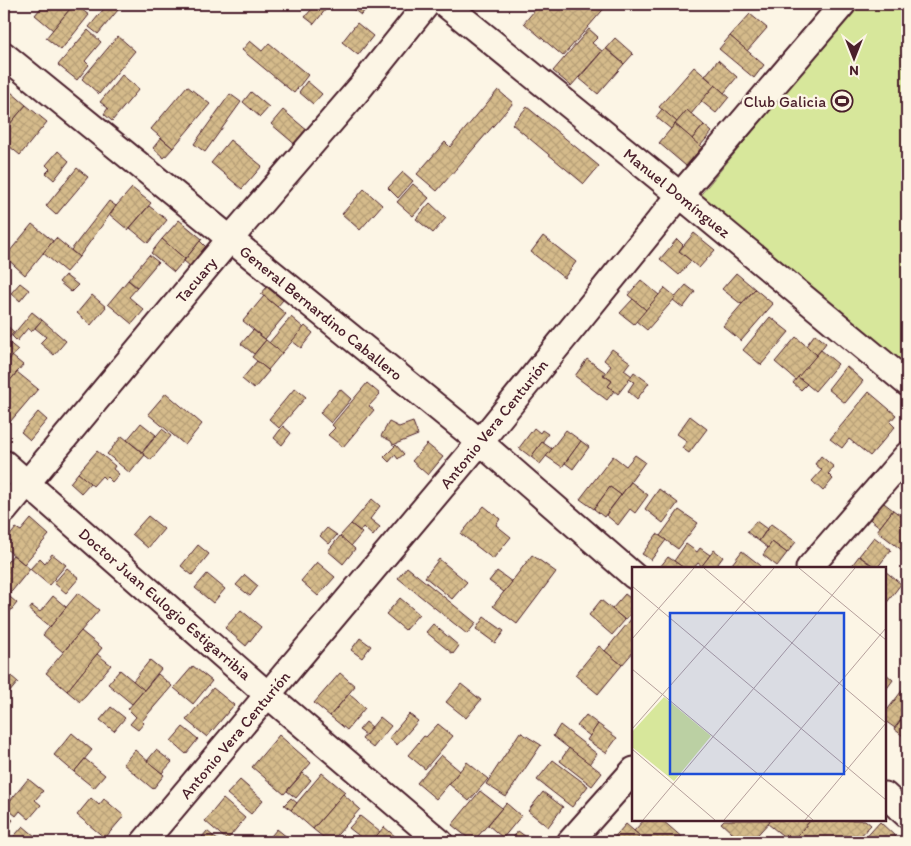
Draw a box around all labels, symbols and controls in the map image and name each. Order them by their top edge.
north arrow [828,32,878,82]
text: N [849,62,859,79]
sports icon: Club Galicia [830,89,854,113]
place label: Club Galicia [743,92,826,111]
street label: Manuel Domínguez [620,144,735,242]
street label: General Bernardino Caballero [236,241,406,385]
street label: Tacuary [171,253,221,307]
street label: Antonio Vera Centurión [436,355,552,493]
street label: Doctor Juan Eulogio Estigarribia [75,524,256,684]
inset map [632,567,886,821]
street label: Antonio Vera Centurión [176,667,294,803]

